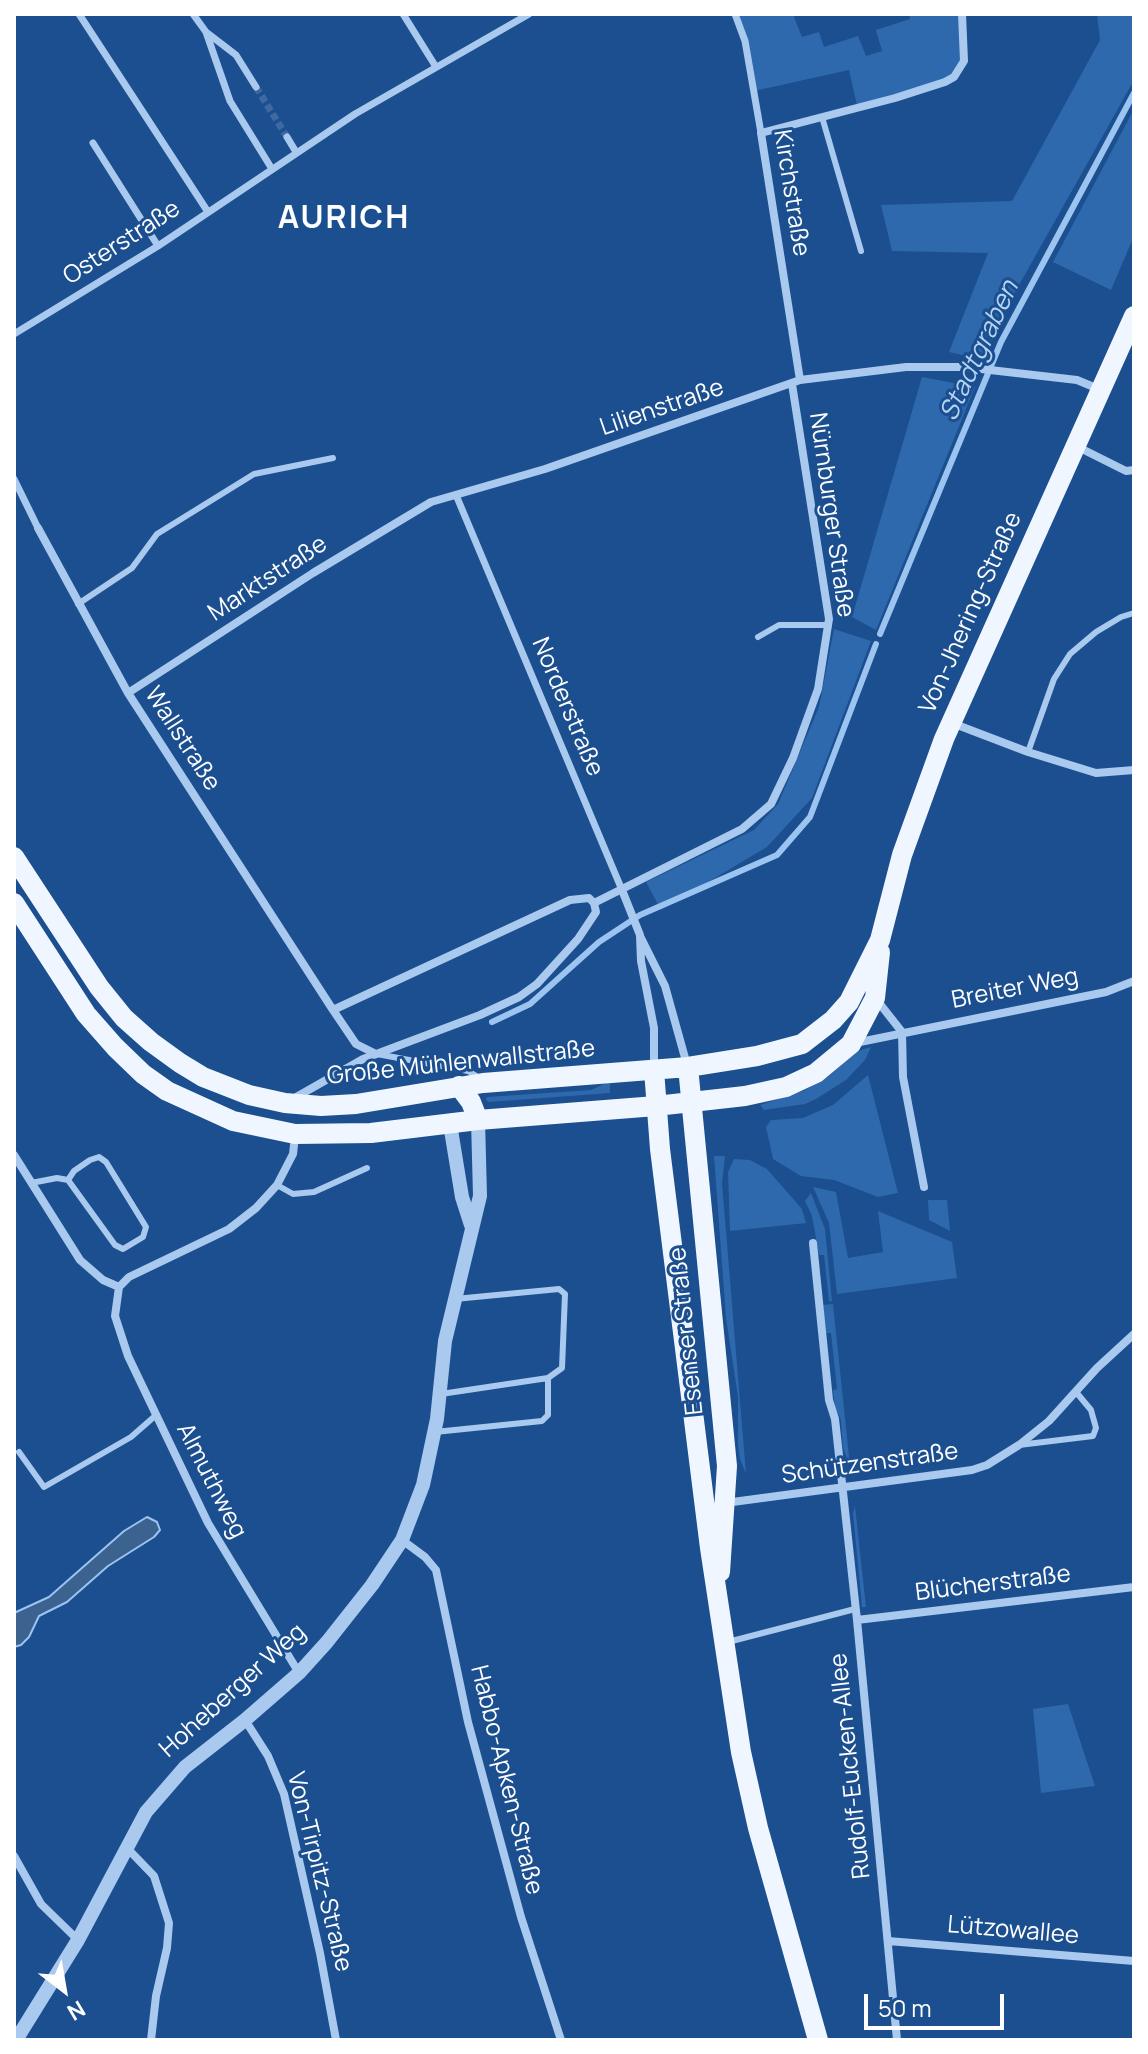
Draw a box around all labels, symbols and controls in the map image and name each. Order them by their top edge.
street label: Kirchstraße [767,128,815,258]
street label: Osterstraße [58,195,186,291]
district label: AURICH [278,200,410,238]
water label: Stadtgraben [934,276,1026,426]
street label: Lilienstraße [596,373,728,443]
street label: Nürnburger Straße [802,411,860,619]
street label: Von-Jhering-Straße [914,508,1028,718]
street label: Marktstraße [203,530,333,628]
street label: Norderstraße [525,633,609,781]
street label: Wallstraße [138,682,226,796]
street label: Breiter Weg [949,963,1081,1015]
street label: Große Mühlenwallstraße [326,1035,596,1091]
street label: Esenser Straße [664,1246,710,1416]
street label: Almuthweg [170,1419,252,1543]
street label: Schützenstraße [780,1437,960,1491]
street label: Blücherstraße [914,1560,1072,1608]
street label: Hoheberger Weg [154,1618,312,1764]
street label: Rudolf-Eucken-Allee [825,1652,877,1880]
street label: Habbo-Apken-Straße [464,1662,548,1898]
street label: Von-Tirpitz-Straße [280,1769,358,1975]
street label: Lützowallee [946,1911,1080,1951]
north arrow [24,1950,104,2030]
scale bar [868,1978,1008,2028]
text: 50 m [878,1991,932,2024]
text: N [62,1994,91,2027]

